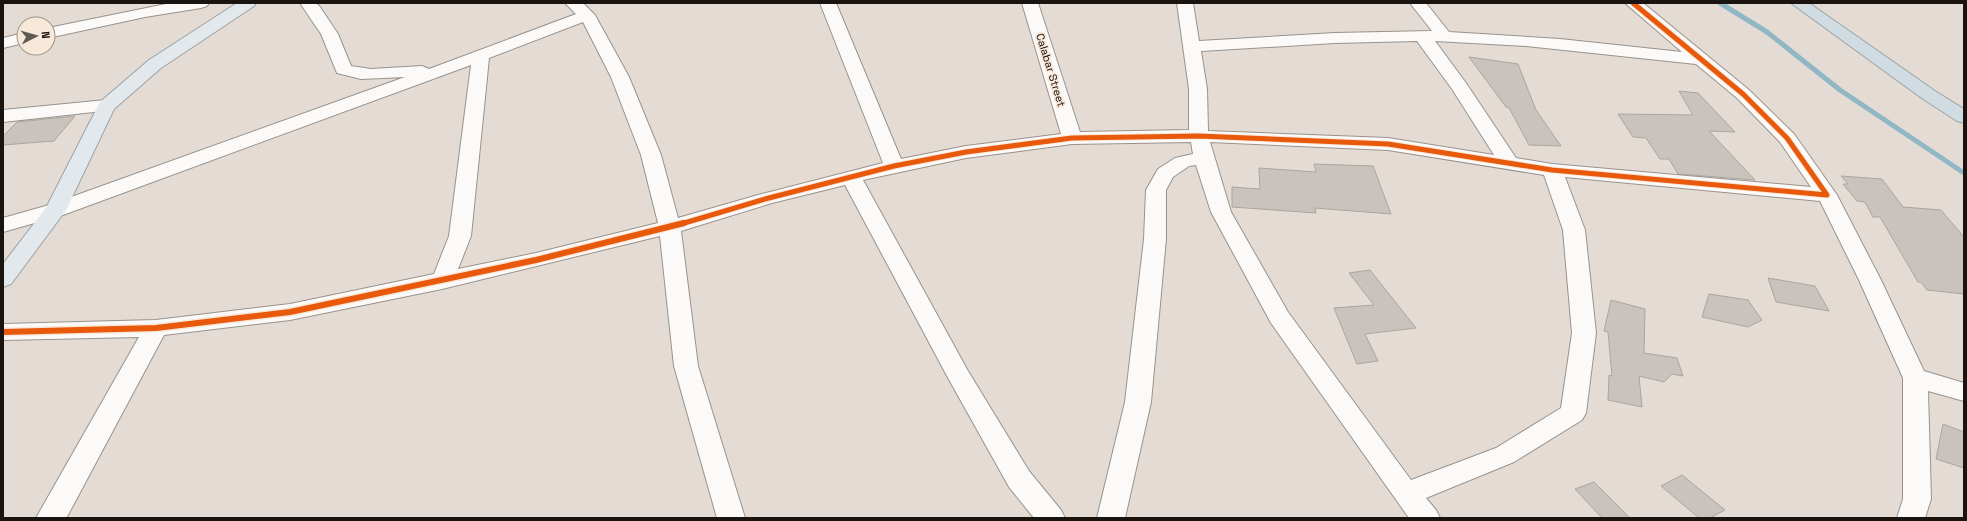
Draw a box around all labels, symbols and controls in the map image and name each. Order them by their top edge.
north arrow [16,16,56,56]
text: N [39,31,53,39]
street label: Calabar Street [1033,31,1069,109]

